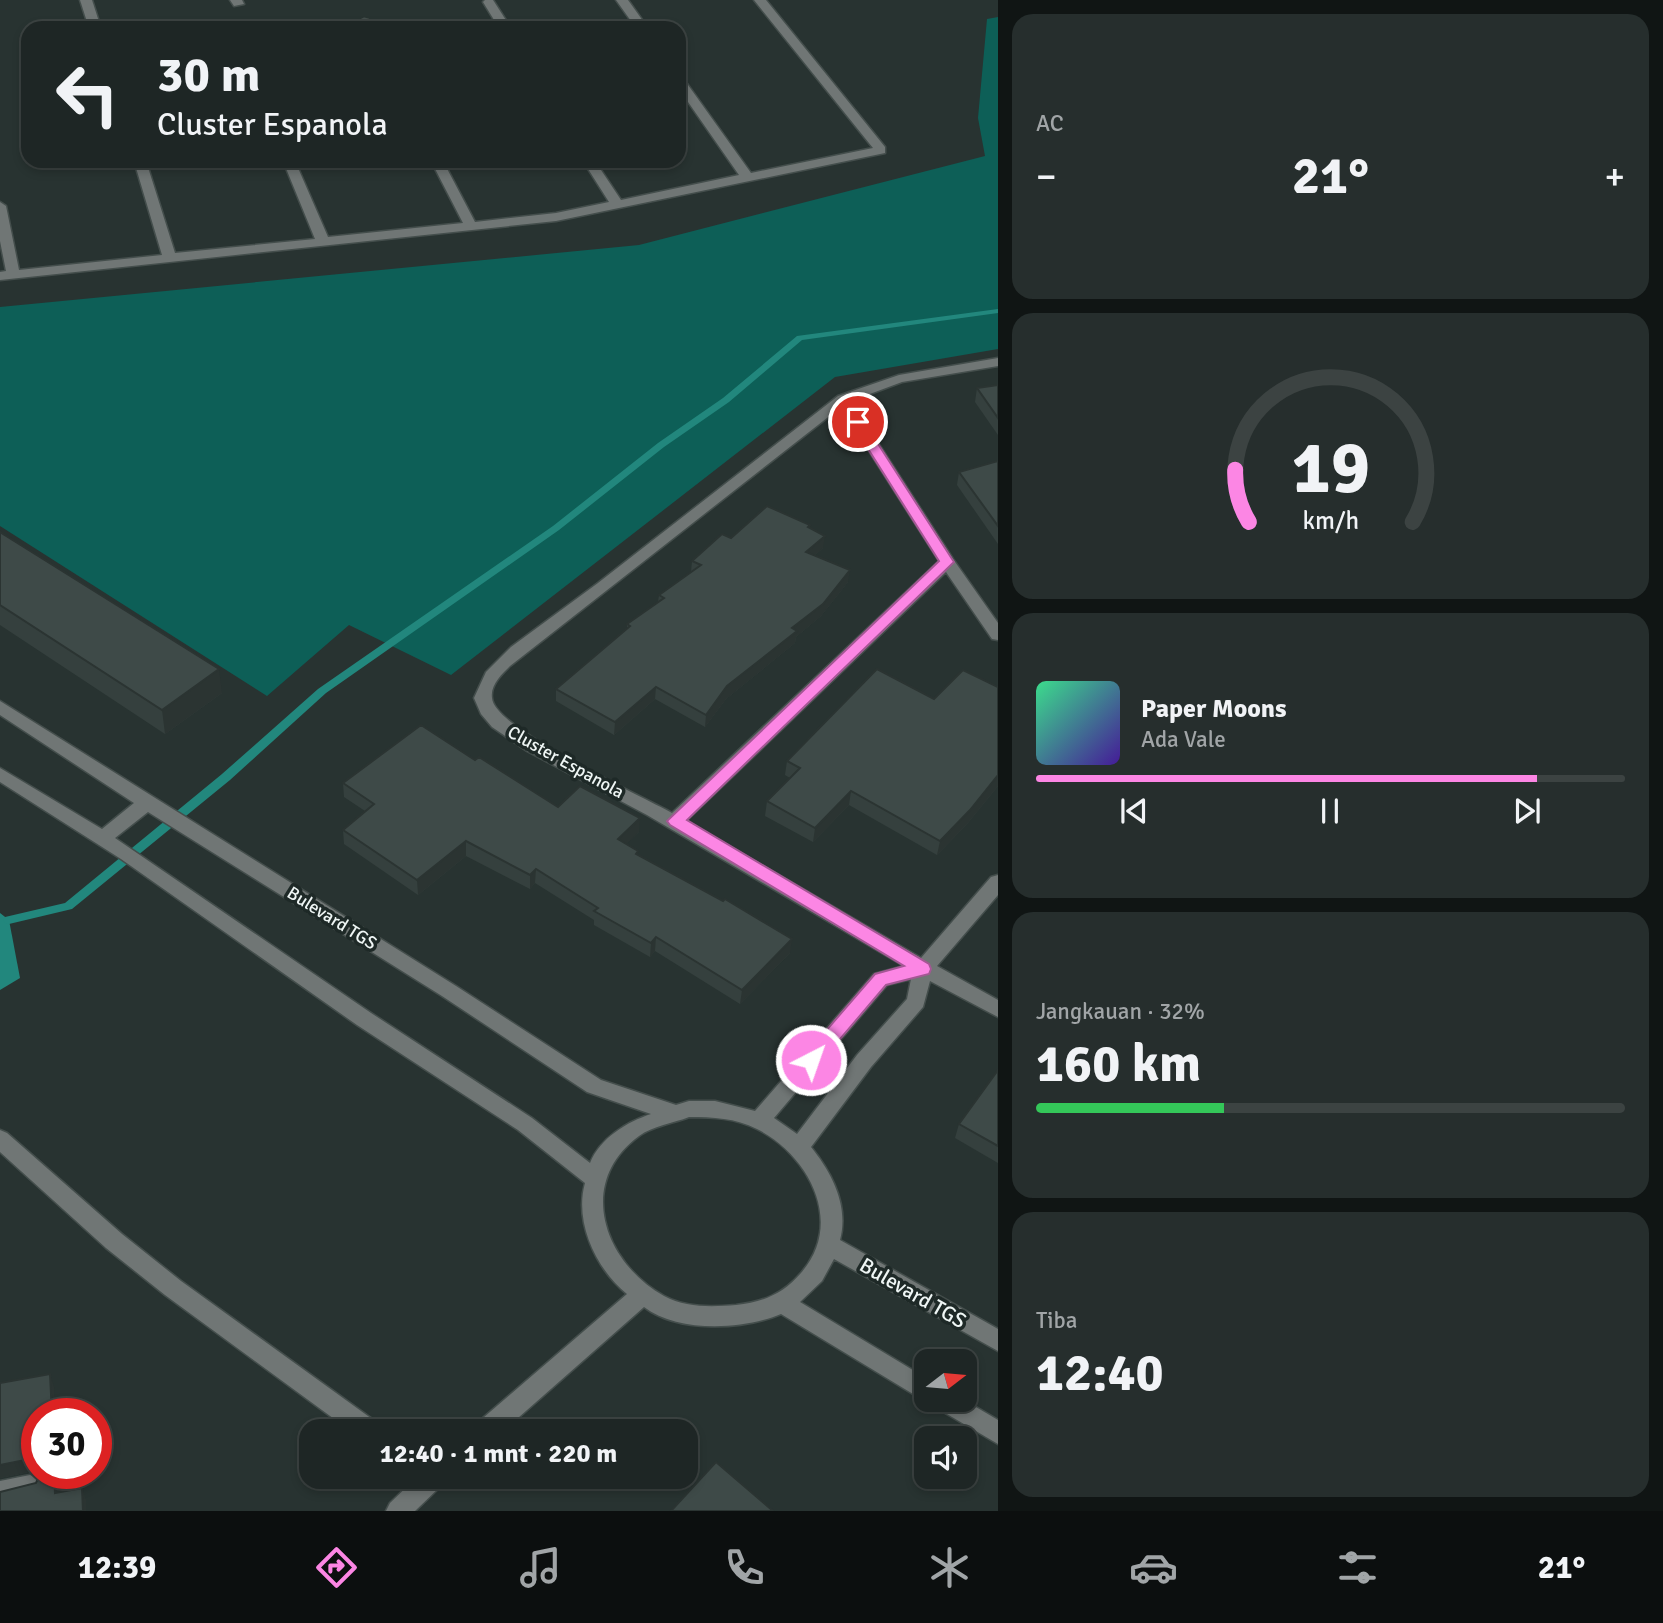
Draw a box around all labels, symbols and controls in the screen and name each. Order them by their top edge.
text: 30 m [157,45,260,105]
icon: left [42,49,133,140]
text: Cluster Espanola [157,105,388,144]
text: AC [1036,109,1064,138]
text: 21° [1292,144,1369,208]
text: − [1036,153,1057,200]
text: + [1604,153,1625,200]
pin [828,392,888,452]
icon: arrive [839,403,877,441]
text: 19 [1291,425,1370,514]
text: km/h [1302,505,1359,536]
text: Paper Moons [1141,693,1287,725]
street label: Cluster Espanola [504,721,628,803]
text: Ada Vale [1141,725,1226,754]
icon: previous [1115,792,1153,830]
icon: pause [1311,792,1349,830]
icon: next [1508,792,1546,830]
street label: Bulevard TGS [283,882,381,954]
text: Jangkauan · 32% [1036,997,1205,1026]
position arrow [774,1023,848,1097]
text: 160 km [1036,1032,1201,1096]
street label: Bulevard TGS [855,1252,971,1334]
text: Tiba [1036,1306,1077,1335]
text: 12:40 [1036,1341,1164,1405]
north arrow [914,1349,976,1412]
map controls [914,1349,977,1489]
speed limit sign: 30 [21,1398,112,1489]
button: sound [914,1426,977,1489]
text: 12:40 · 1 mnt · 220 m [380,1438,617,1470]
icon: directions [312,1543,361,1592]
icon: music [516,1543,565,1592]
icon: phone [720,1543,769,1592]
icon: climate [925,1543,974,1592]
icon: car [1129,1543,1178,1592]
icon: filters [1333,1543,1382,1592]
text: 12:39 [78,1548,156,1587]
text: 21° [1538,1548,1585,1587]

